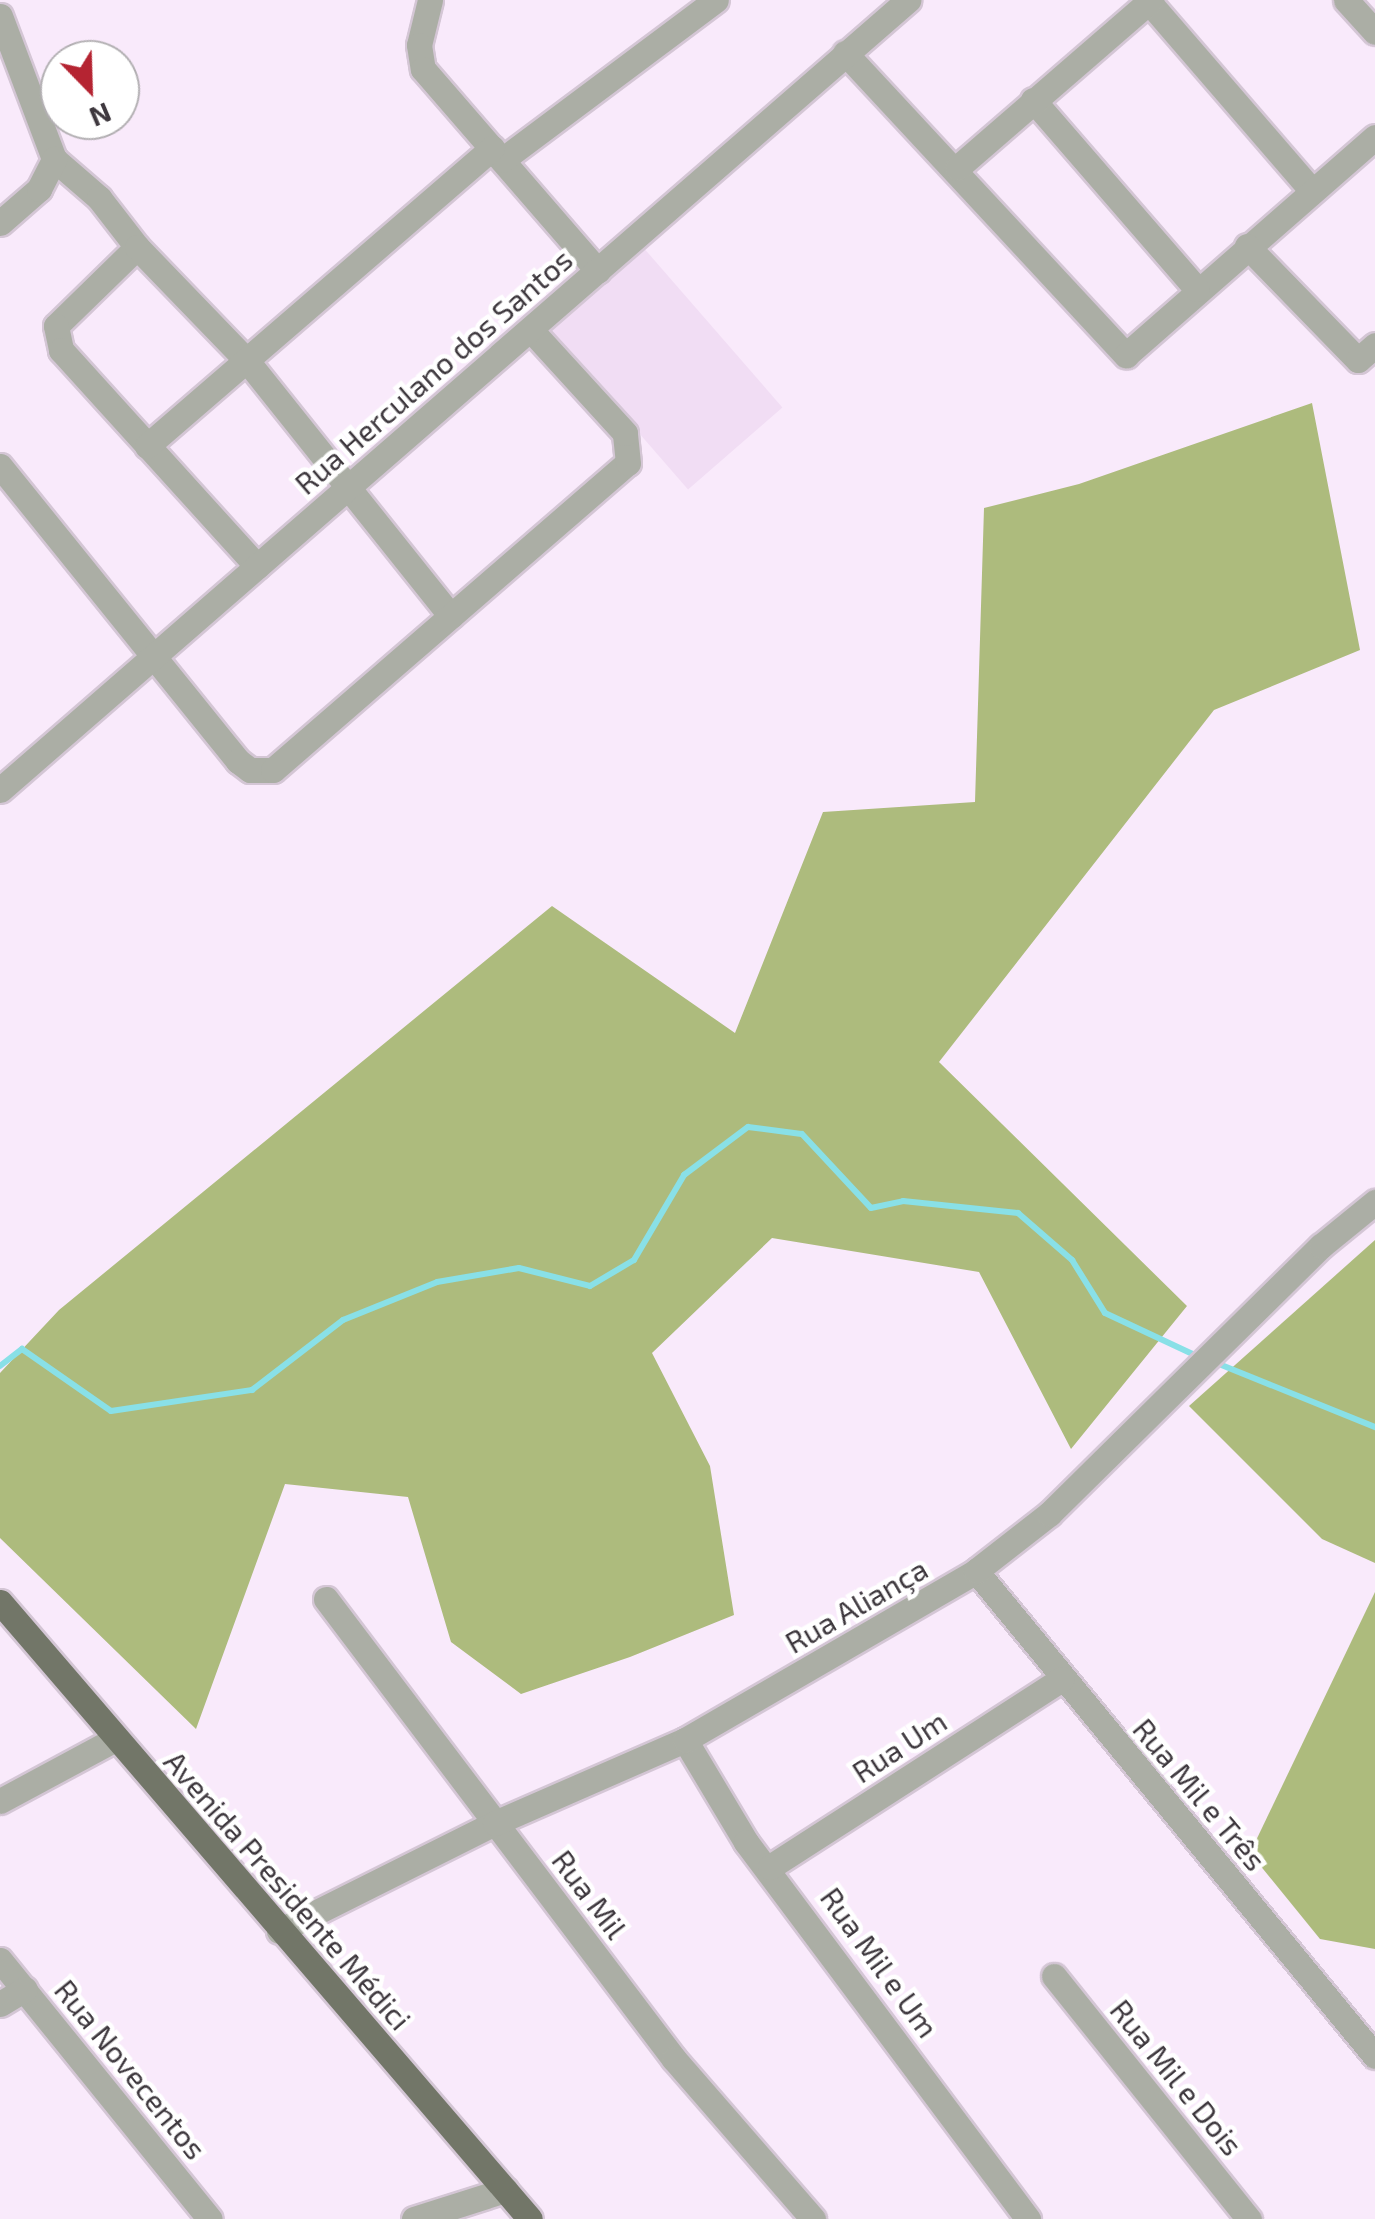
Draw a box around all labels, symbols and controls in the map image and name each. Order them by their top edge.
north arrow [40,40,140,140]
text: N [85,96,117,135]
street label: Rua Herculano dos Santos [287,241,579,501]
street label: Rua Aliança [778,1550,934,1660]
street label: Rua Um [845,1702,953,1790]
street label: Rua Mil e Três [1126,1710,1274,1878]
street label: Avenida Presidente Médici [157,1743,419,2037]
street label: Rua Mil [545,1843,635,1945]
street label: Rua Mil e Um [813,1880,947,2044]
street label: Rua Novecentos [48,1972,214,2166]
street label: Rua Mil e Dois [1103,1992,1251,2162]

